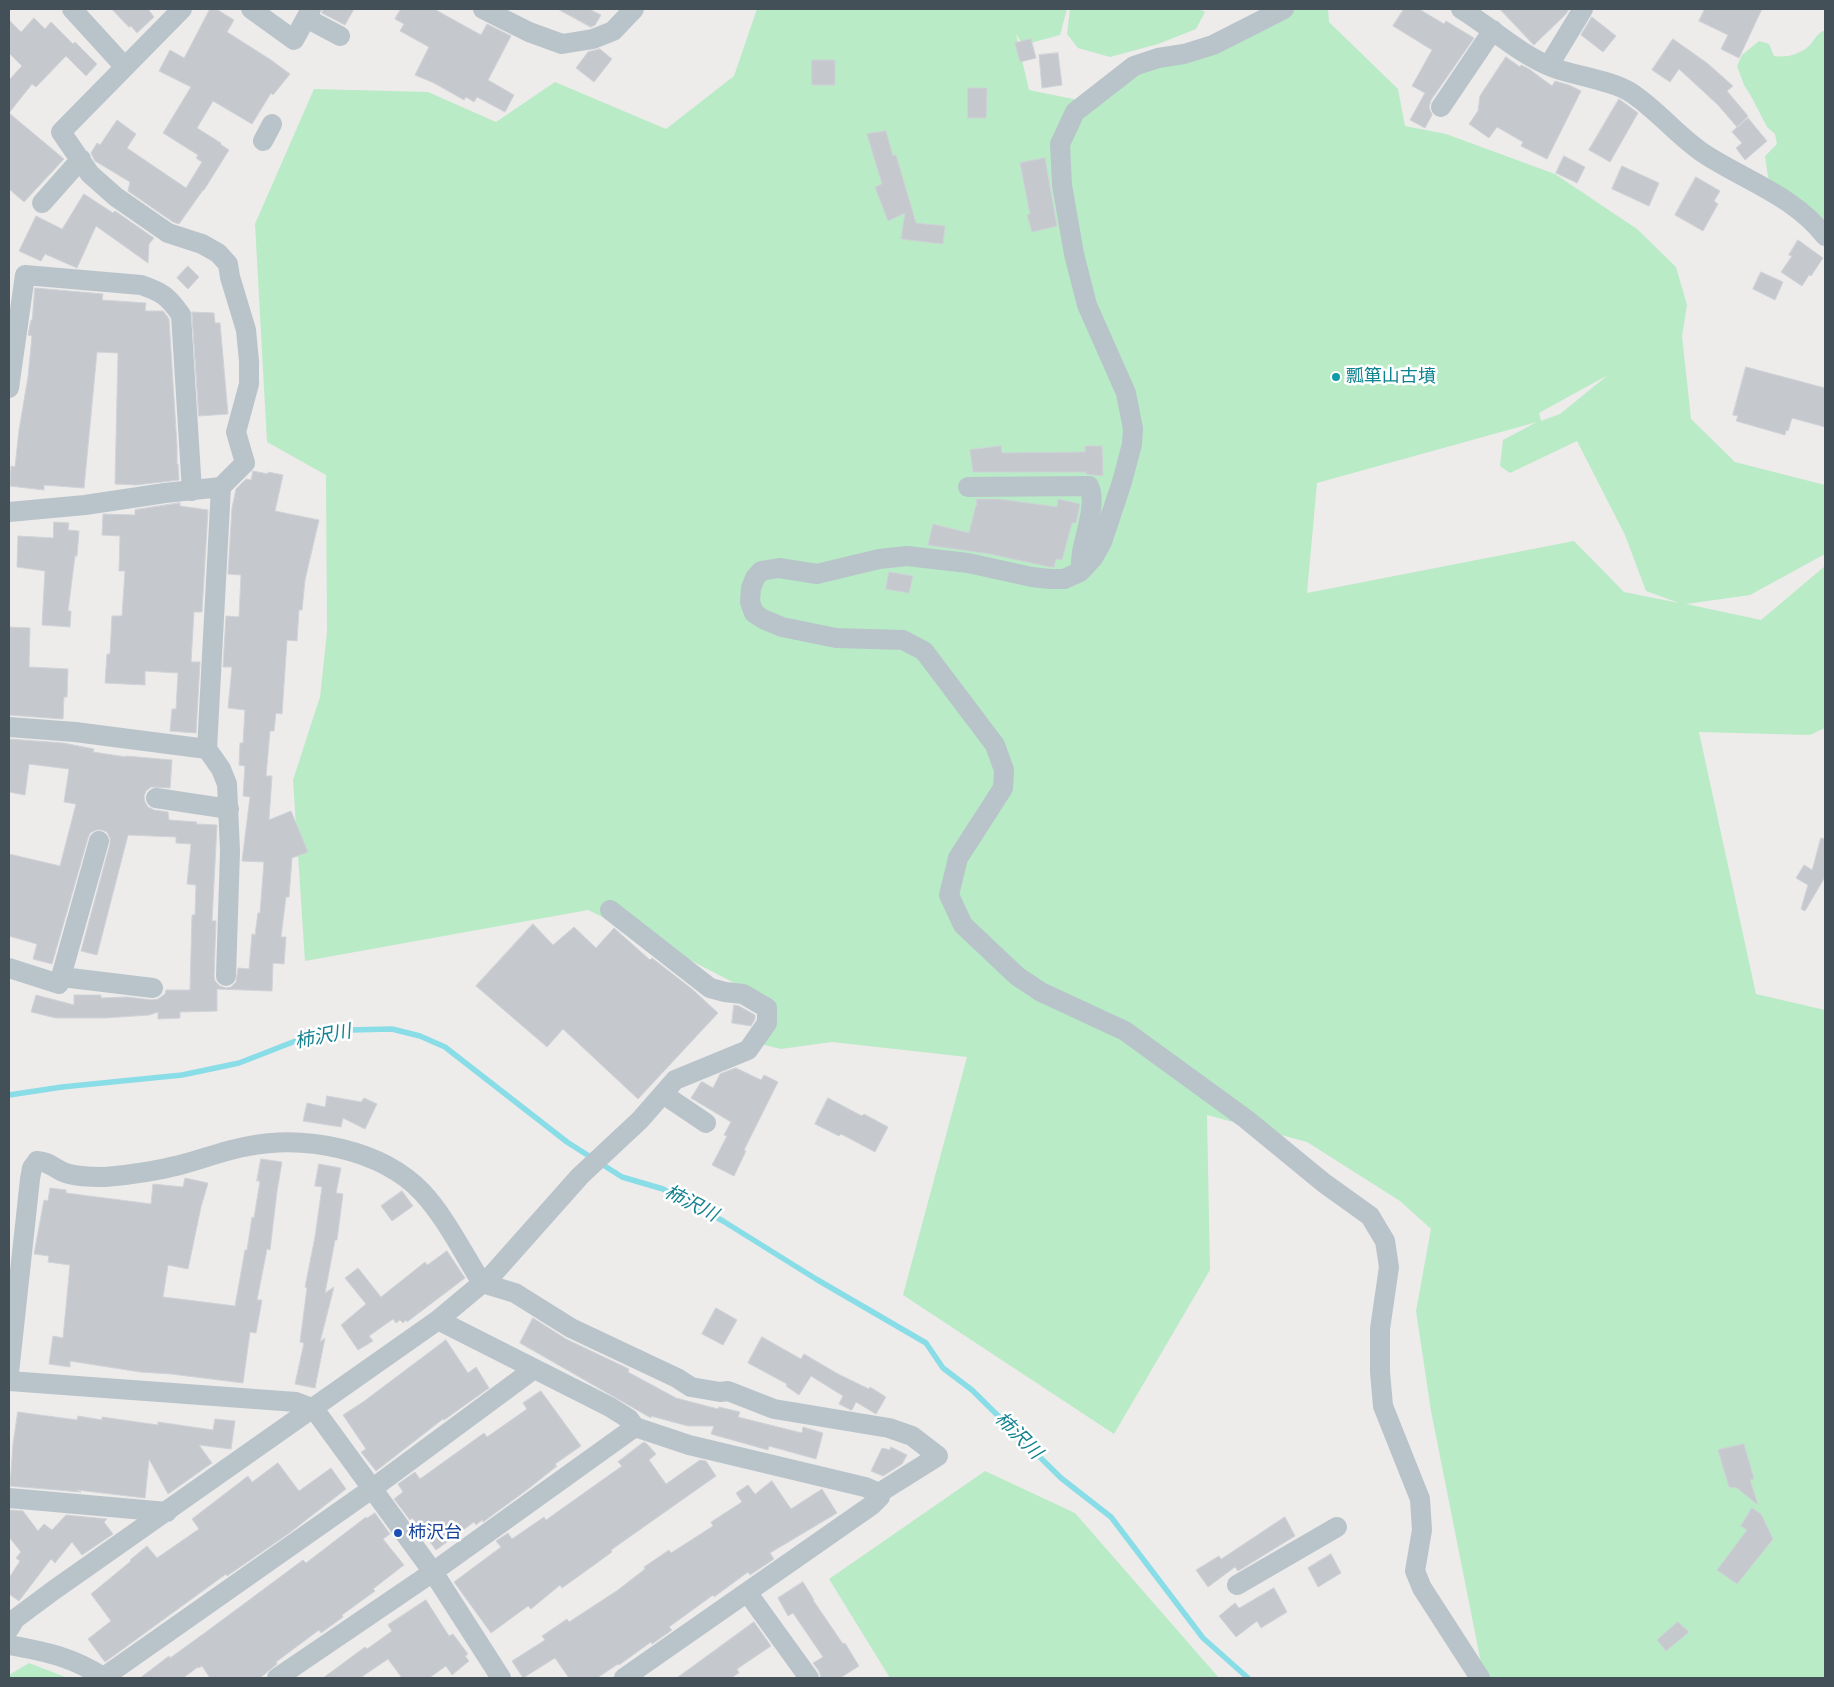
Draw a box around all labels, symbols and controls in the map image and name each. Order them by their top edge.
place label: 瓢箪山古墳 [1346,366,1436,388]
marker: 瓢箪山古墳 [1330,371,1342,383]
water label: 柿沢川 [293,1020,353,1054]
water label: 柿沢川 [660,1181,722,1227]
water label: 柿沢川 [990,1408,1046,1464]
place label: 柿沢台 [408,1522,462,1544]
marker: 柿沢台 [392,1527,404,1539]

